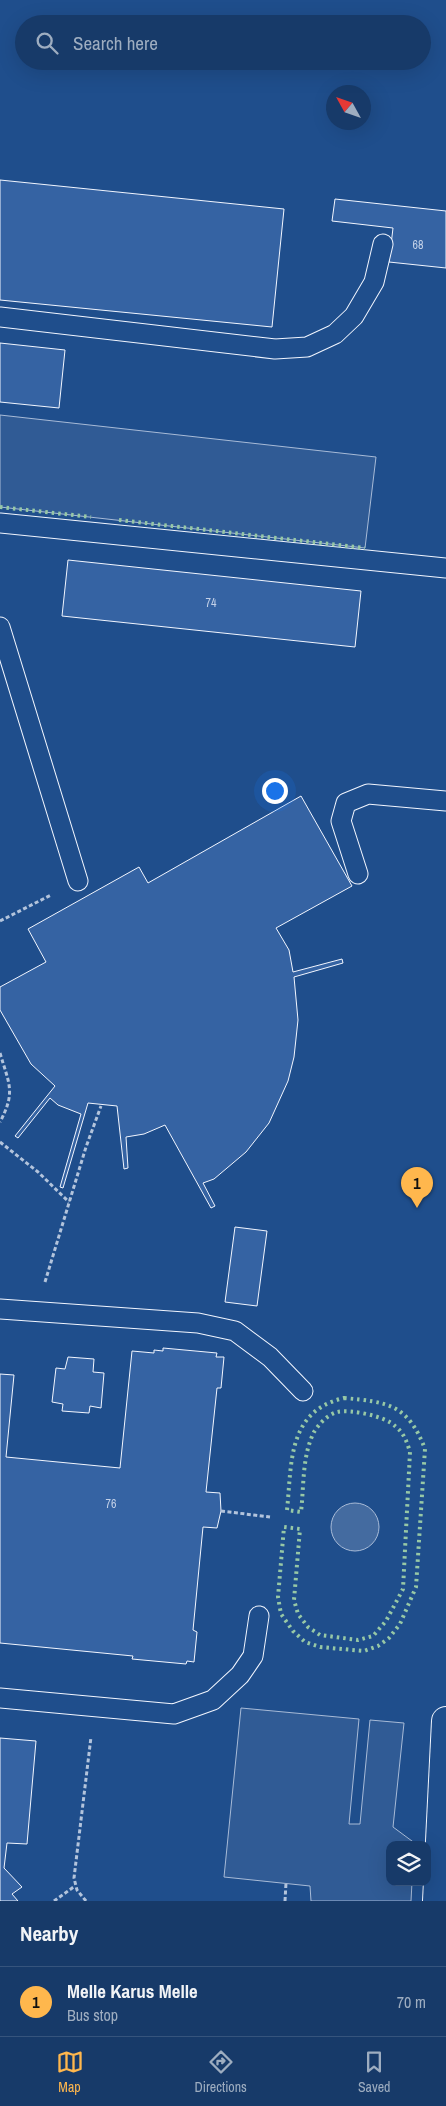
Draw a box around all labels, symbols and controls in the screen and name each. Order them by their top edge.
search box [15,15,431,70]
icon: search [33,29,61,57]
text: Search here [73,30,158,56]
north arrow [326,85,371,130]
house number: 68 [413,237,423,253]
house number: 74 [206,595,217,611]
your location [262,778,288,804]
pin: 1 [401,1167,433,1208]
house number: 76 [106,1496,116,1512]
map controls [386,1841,431,1886]
button: layers [386,1841,431,1886]
text: Nearby [20,1919,78,1948]
text: Melle Karus Melle [67,1978,198,2004]
text: 1 [32,1991,40,2013]
text: 70 m [397,1991,426,2013]
text: Bus stop [67,2004,118,2026]
tab: Map [56,2048,84,2096]
tab: Directions [195,2048,247,2096]
tab: Saved [358,2048,390,2096]

